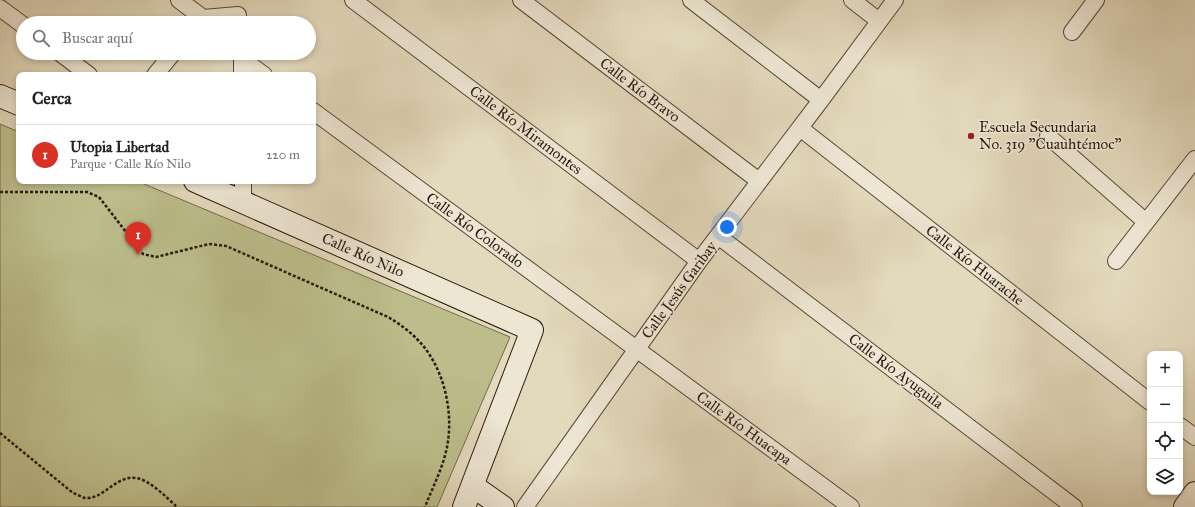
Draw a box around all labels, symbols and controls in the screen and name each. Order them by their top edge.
search box [16,16,316,60]
icon: search [30,27,52,49]
text: Buscar aquí [62,29,133,47]
street label: Calle Río Bravo [596,54,684,126]
street label: Calle Río Miramontes [466,82,586,178]
text: Cerca [32,88,71,109]
place label: Escuela Secundaria No. 319 "Cuauhtémoc" [979,118,1121,153]
marker: Escuela Secundaria No. 319 "Cuauhtémoc" [966,131,976,141]
text: Utopia Libertad [70,138,169,156]
text: 1 [42,147,48,163]
text: 220 m [266,147,300,163]
text: Parque · Calle Río Nilo [70,156,191,172]
street label: Calle Río Colorado [423,189,528,272]
your location [717,217,737,237]
street label: Calle Río Huarache [922,221,1028,309]
pin: 1 [125,222,151,255]
street label: Calle Río Nilo [319,229,407,281]
street label: Calle Jesús Garibay [638,237,722,343]
street label: Calle Río Ayuguila [845,330,947,413]
map controls [1147,351,1183,495]
button: + [1147,351,1183,387]
street label: Calle Río Huacapa [693,387,796,469]
button: − [1147,387,1183,423]
button: locate [1147,423,1183,459]
button: layers [1147,459,1183,495]

